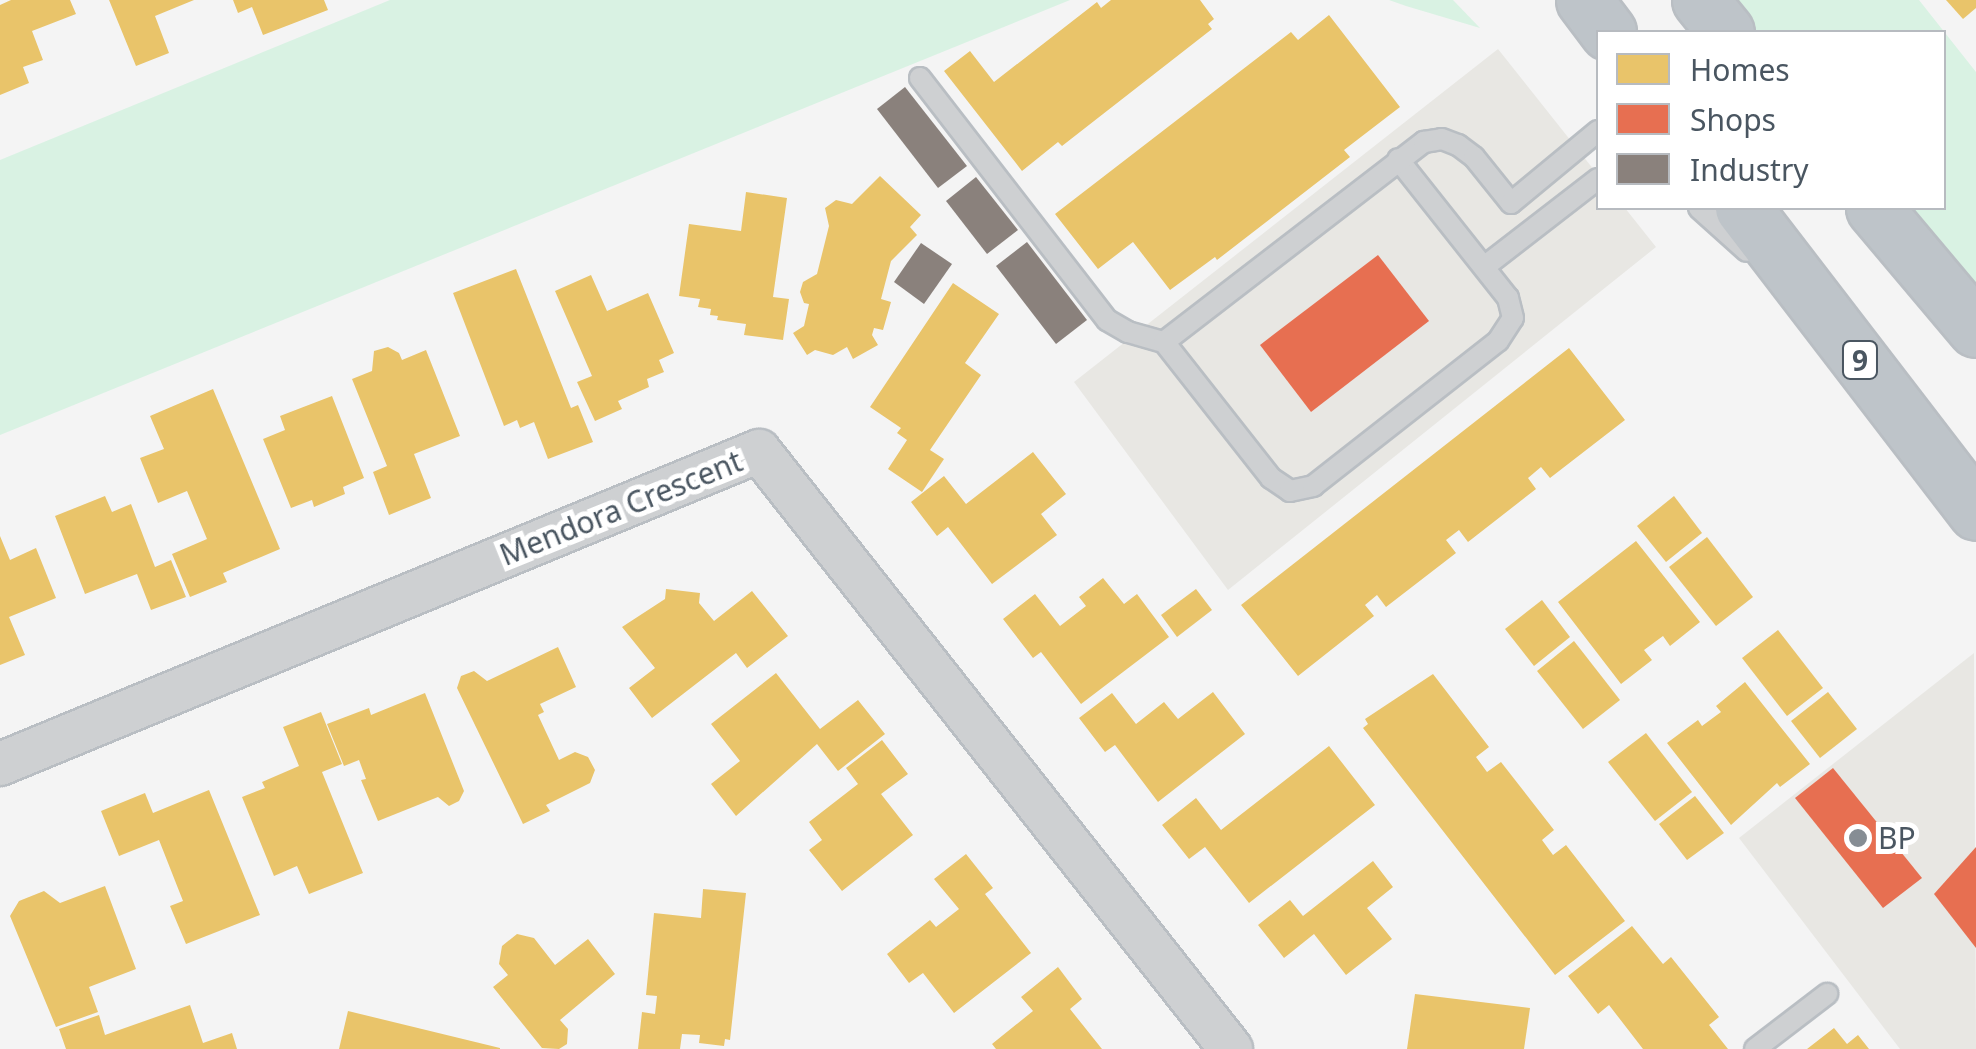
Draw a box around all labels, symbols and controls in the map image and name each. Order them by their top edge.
legend [1596,30,1946,210]
text: Homes [1690,49,1790,90]
text: Shops [1690,99,1776,140]
text: Industry [1690,149,1809,190]
road number: 9 [1840,337,1880,383]
street label: Mendora Crescent [494,443,748,573]
place label: BP [1878,820,1916,856]
marker: BP [1847,827,1869,849]

